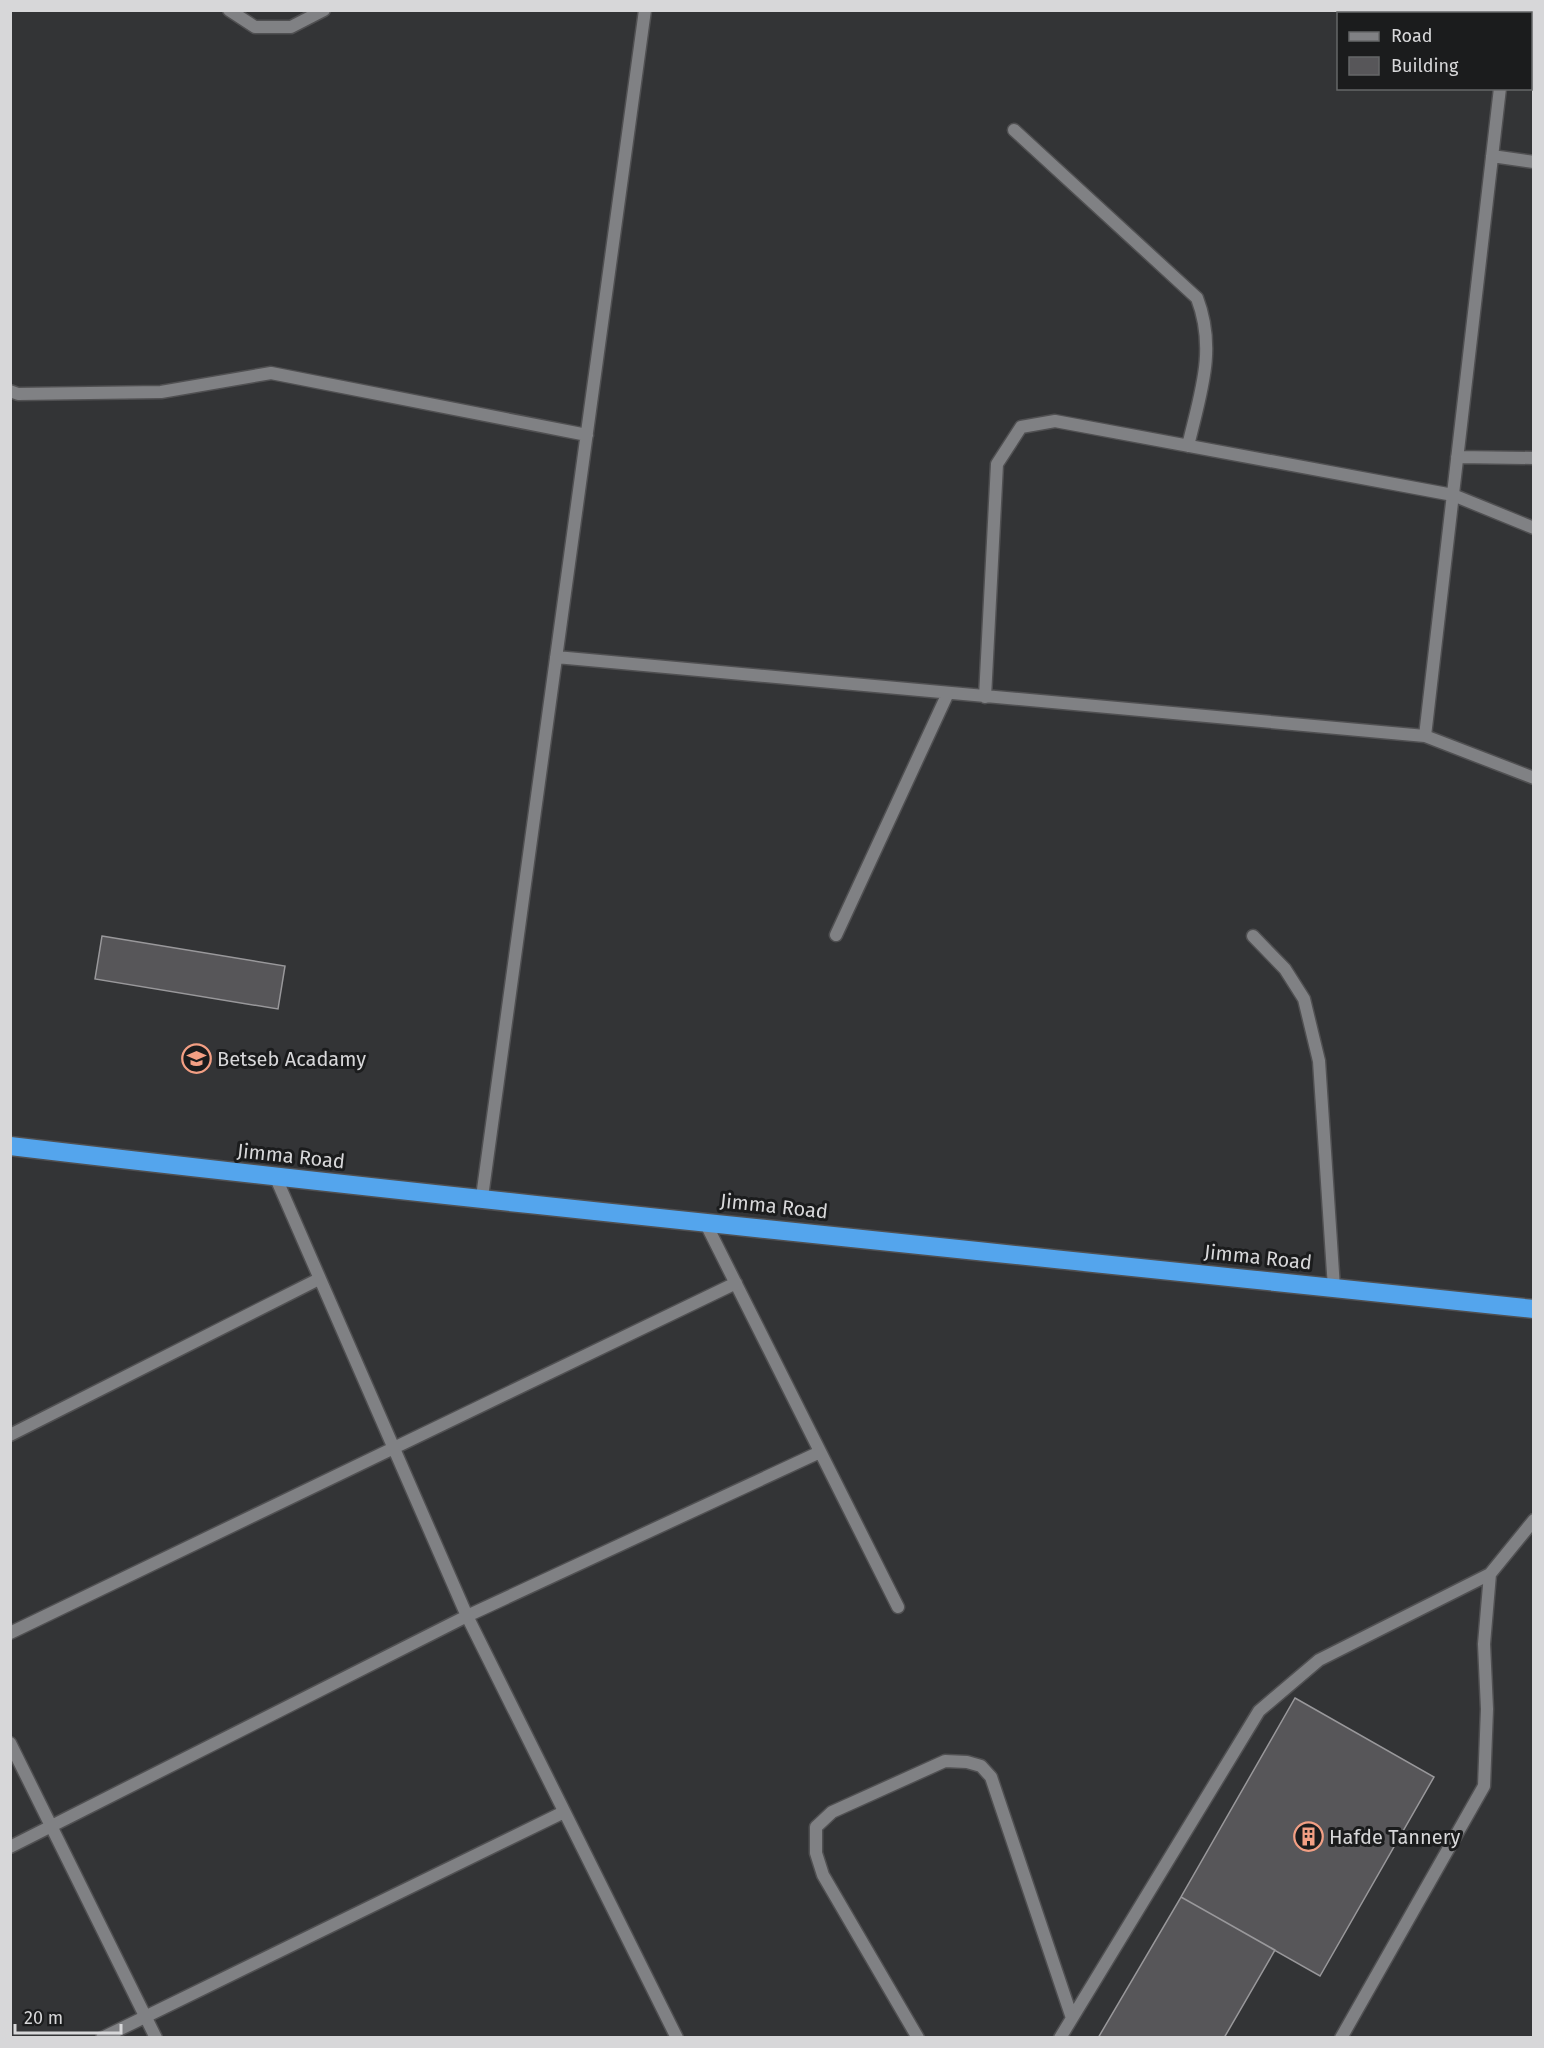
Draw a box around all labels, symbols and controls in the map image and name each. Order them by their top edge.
legend [1337,12,1532,90]
text: Road [1391,25,1433,47]
text: Building [1391,55,1459,77]
school or university icon: Betseb Acadamy [180,1043,212,1075]
place label: Betseb Acadamy [217,1047,366,1071]
street label: Jimma Road [236,1138,346,1174]
street label: Jimma Road [719,1188,829,1224]
street label: Jimma Road [1203,1239,1313,1275]
building icon: Hafde Tannery [1292,1821,1324,1853]
place label: Hafde Tannery [1329,1825,1460,1849]
scale bar [15,1997,122,2035]
text: 20 m [24,2007,63,2029]

